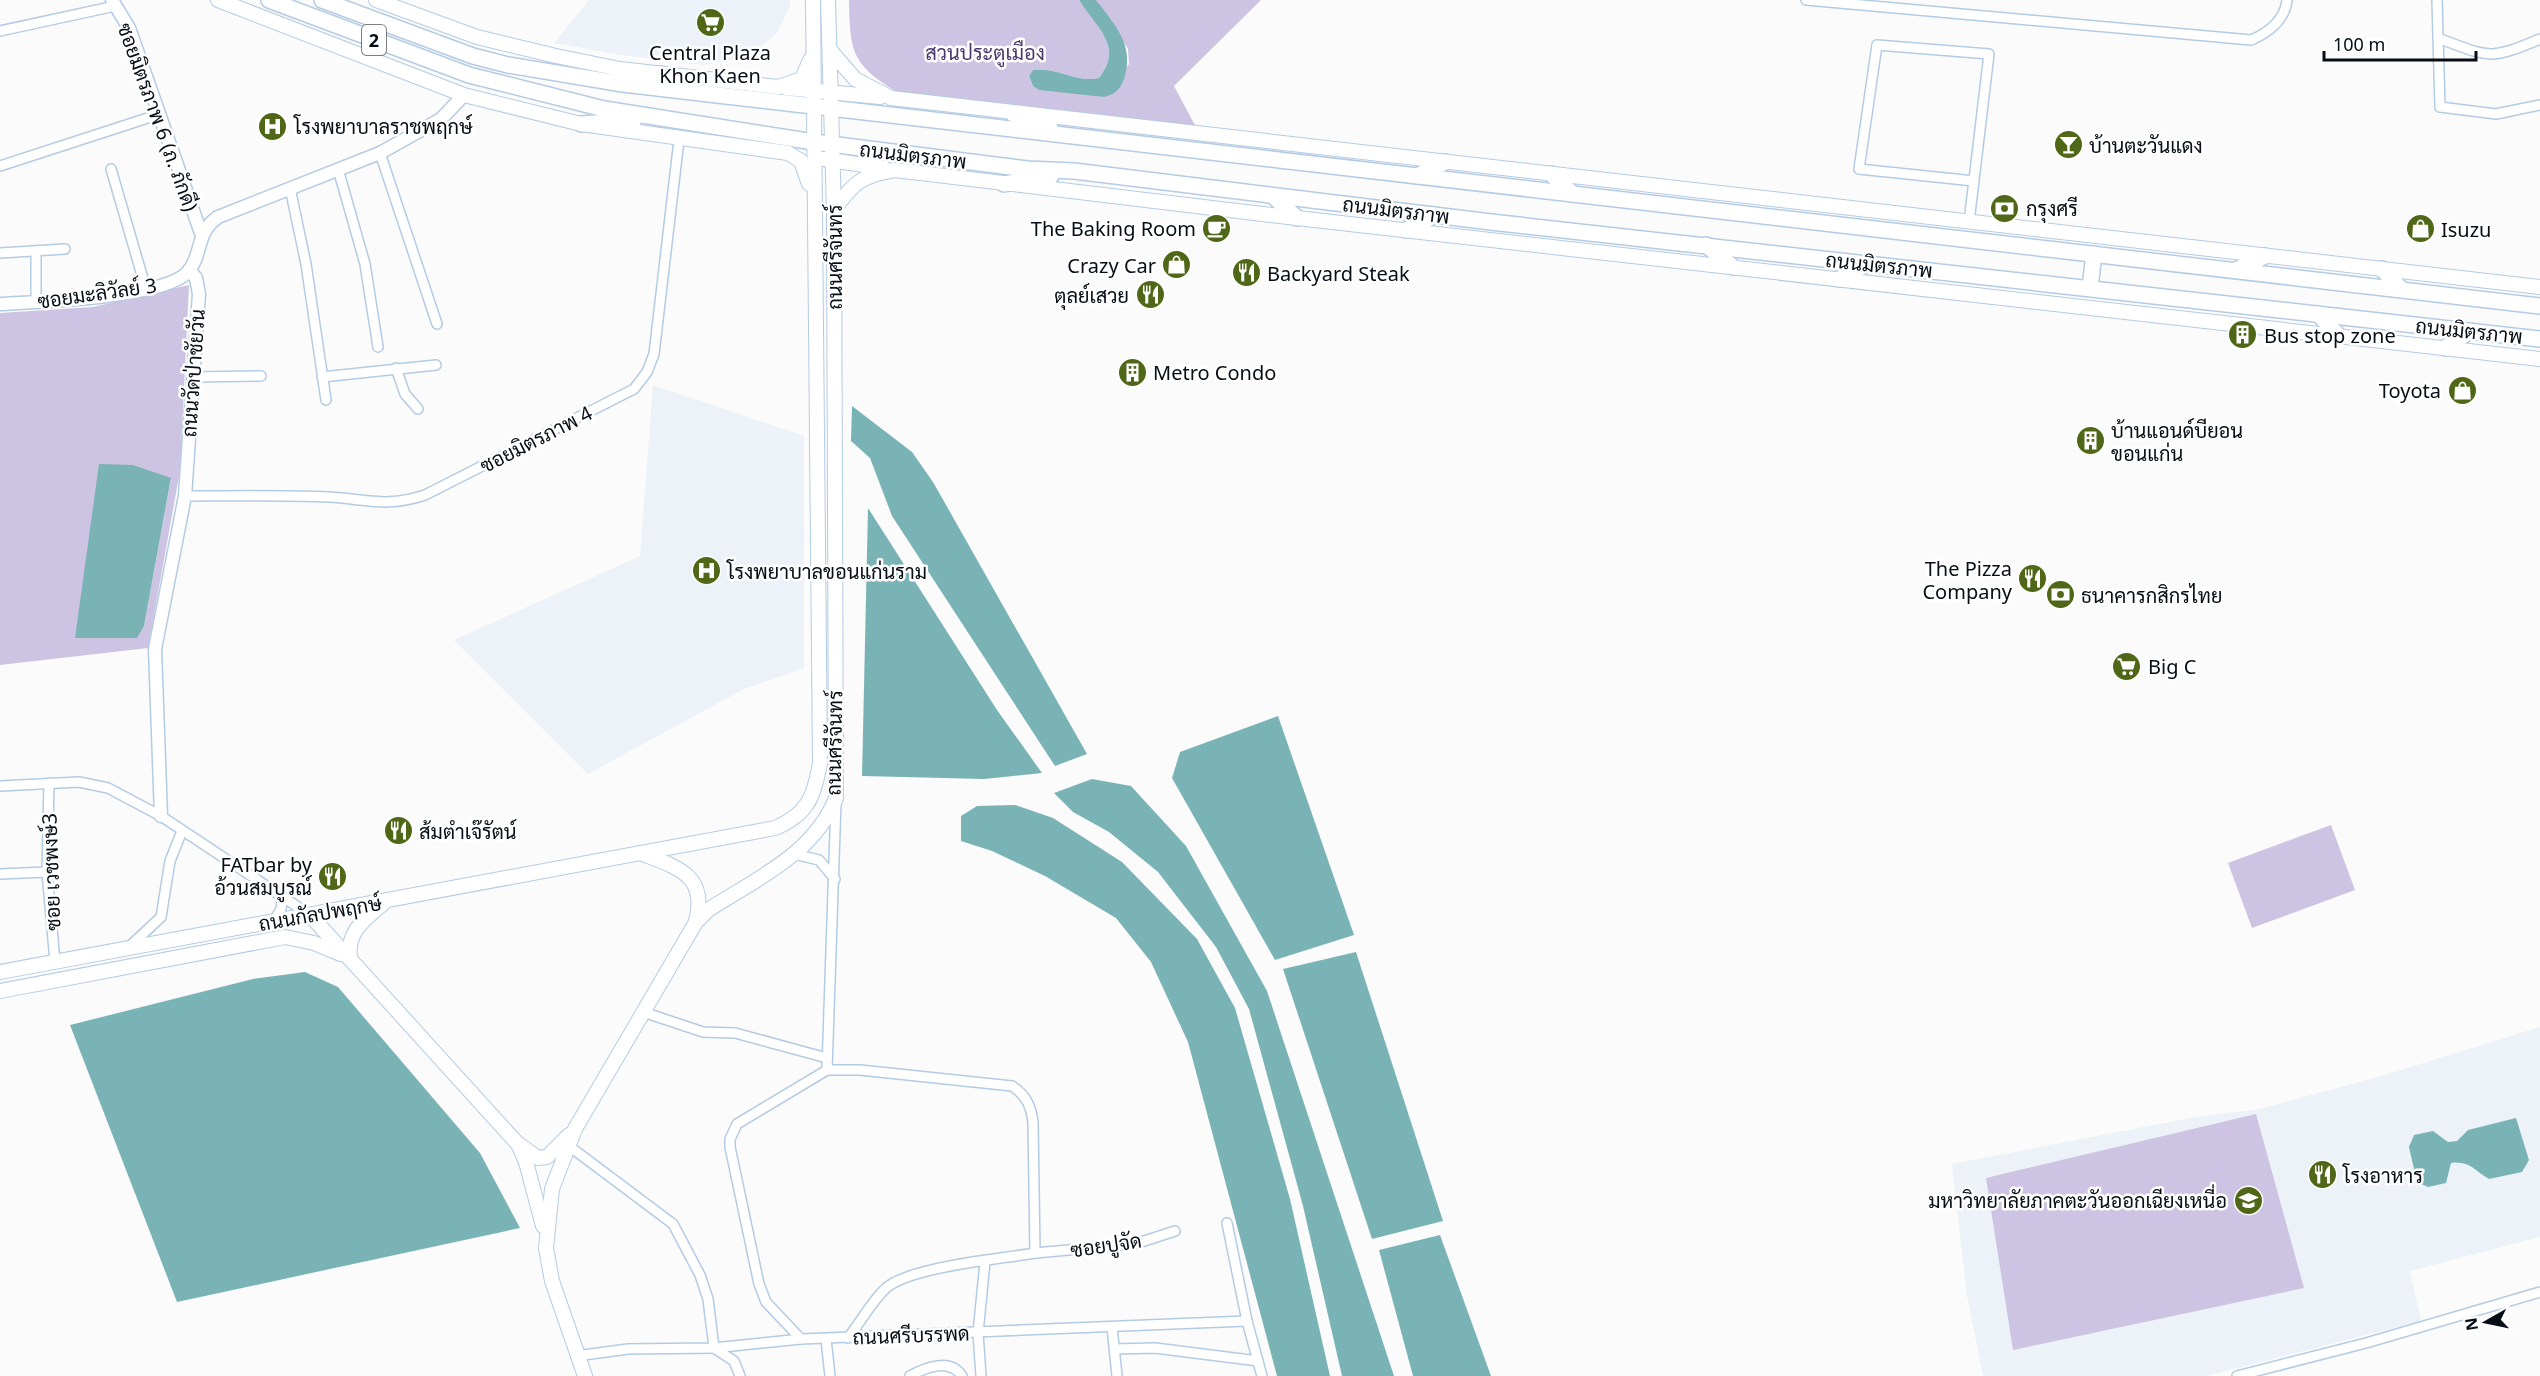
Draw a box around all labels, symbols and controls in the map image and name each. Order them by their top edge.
supermarket icon: Central Plaza Khon Kaen [694,6,726,38]
street label: ซอยมิตรภาพ 6 (ภ. ภักดี) [111,19,205,215]
scale bar [2324,24,2476,62]
road number: 2 [362,25,386,55]
text: 100 m [2333,32,2385,56]
place label: Central Plaza Khon Kaen [649,39,771,89]
park label: สวนประตูเมือง [925,39,1045,68]
hospital icon: โรงพยาบาลราชพฤกษ์ [257,110,289,142]
place label: โรงพยาบาลราชพฤกษ์ [293,113,473,140]
bar icon: บ้านตะวันแดง [2052,129,2084,161]
place label: บ้านตะวันแดง [2089,132,2203,159]
street label: ถนนมิตรภาพ [858,135,968,175]
street label: ถนนมิตรภาพ [1341,190,1451,230]
bank icon: กรุงศรี [1989,192,2021,224]
place label: กรุงศรี [2026,195,2078,223]
street label: ถนนศรีจันทร์ [821,204,848,310]
cafe icon: The Baking Room [1201,212,1233,244]
shop icon: Isuzu [2404,213,2436,245]
place label: The Baking Room [1031,215,1196,242]
place label: Isuzu [2441,216,2491,243]
street label: ถนนมิตรภาพ [1824,246,1934,284]
shop icon: Crazy Car [1161,249,1193,281]
place label: Crazy Car [1067,252,1156,279]
restaurant icon: Backyard Steak [1230,257,1262,289]
place label: Backyard Steak [1267,260,1410,287]
street label: ซอยมะลิวัลย์ 3 [36,271,158,315]
restaurant icon: ตุลย์เสวย [1134,279,1166,311]
place label: ตุลย์เสวย [1054,282,1129,310]
street label: ถนนวัดป่าชัยวัน [175,308,211,438]
street label: ถนนมิตรภาพ [2414,312,2524,350]
building icon: Bus stop zone [2227,319,2259,351]
place label: Bus stop zone [2264,322,2396,349]
building icon: Metro Condo [1116,356,1148,388]
place label: Metro Condo [1153,359,1276,386]
shop icon: Toyota [2446,374,2478,406]
place label: Toyota [2379,377,2441,404]
street label: ซอยมิตรภาพ 4 [475,399,597,479]
place label: บ้านแอนด์บียอน ขอนแก่น [2111,417,2243,467]
building icon: บ้านแอนด์บียอน ขอนแก่น [2074,425,2106,457]
hospital icon: โรงพยาบาลขอนแก่นราม [690,555,722,587]
place label: The Pizza Company [1922,555,2013,605]
place label: โรงพยาบาลขอนแก่นราม [726,558,927,585]
restaurant icon: The Pizza Company [2017,563,2049,595]
bank icon: ธนาคารกสิกรไทย [2044,579,2076,611]
place label: ธนาคารกสิกรไทย [2081,582,2222,609]
supermarket icon: Big C [2111,650,2143,682]
place label: Big C [2148,653,2197,680]
street label: ถนนศรีจันทร์ [820,690,848,796]
street label: ซอย เวชพงษ์3 [35,813,67,931]
restaurant icon: ส้มตำเจ๊รัตน์ [382,815,414,847]
place label: ส้มตำเจ๊รัตน์ [419,818,517,845]
place label: FATbar by อ้วนสมบูรณ์ [214,851,313,903]
restaurant icon: FATbar by อ้วนสมบูรณ์ [317,860,349,892]
street label: ถนนกัลปพฤกษ์ [256,889,384,937]
restaurant icon: โรงอาหาร [2306,1159,2338,1191]
place label: โรงอาหาร [2342,1162,2423,1189]
place label: มหาวิทยาลัยภาคตะวันออกเฉียงเหนี่อ [1928,1184,2227,1214]
school or university icon: มหาวิทยาลัยภาคตะวันออกเฉียงเหนี่อ [2232,1184,2264,1216]
street label: ซอยปูจัด [1069,1227,1144,1265]
north arrow [2456,1292,2516,1352]
text: N [2459,1316,2483,1332]
street label: ถนนศรีบรรพด [852,1319,970,1351]

